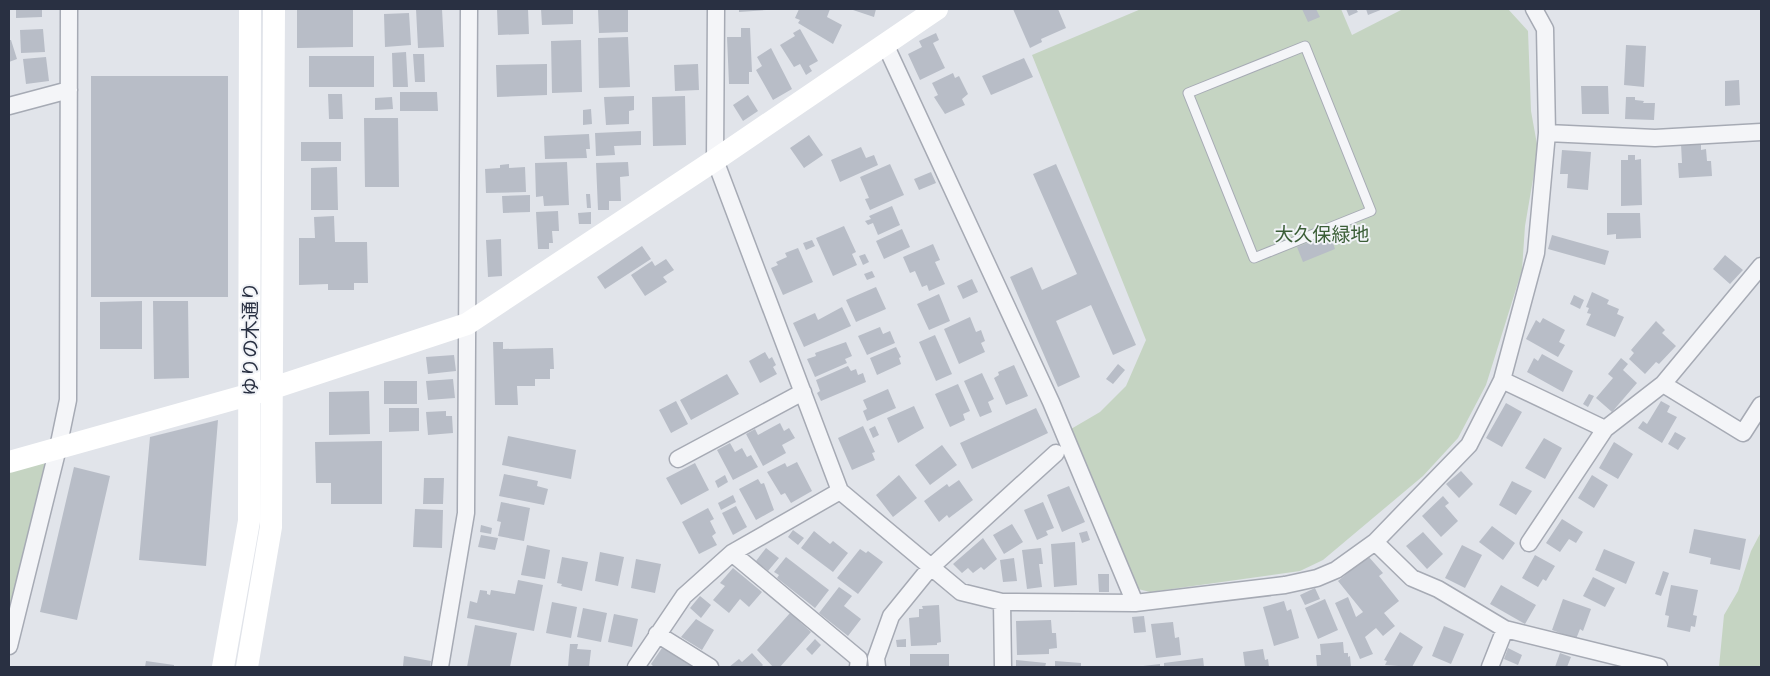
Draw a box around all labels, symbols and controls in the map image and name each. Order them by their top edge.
park label: 大久保緑地 [1274,224,1370,247]
street label: ゆりの木通り [240,282,263,396]

